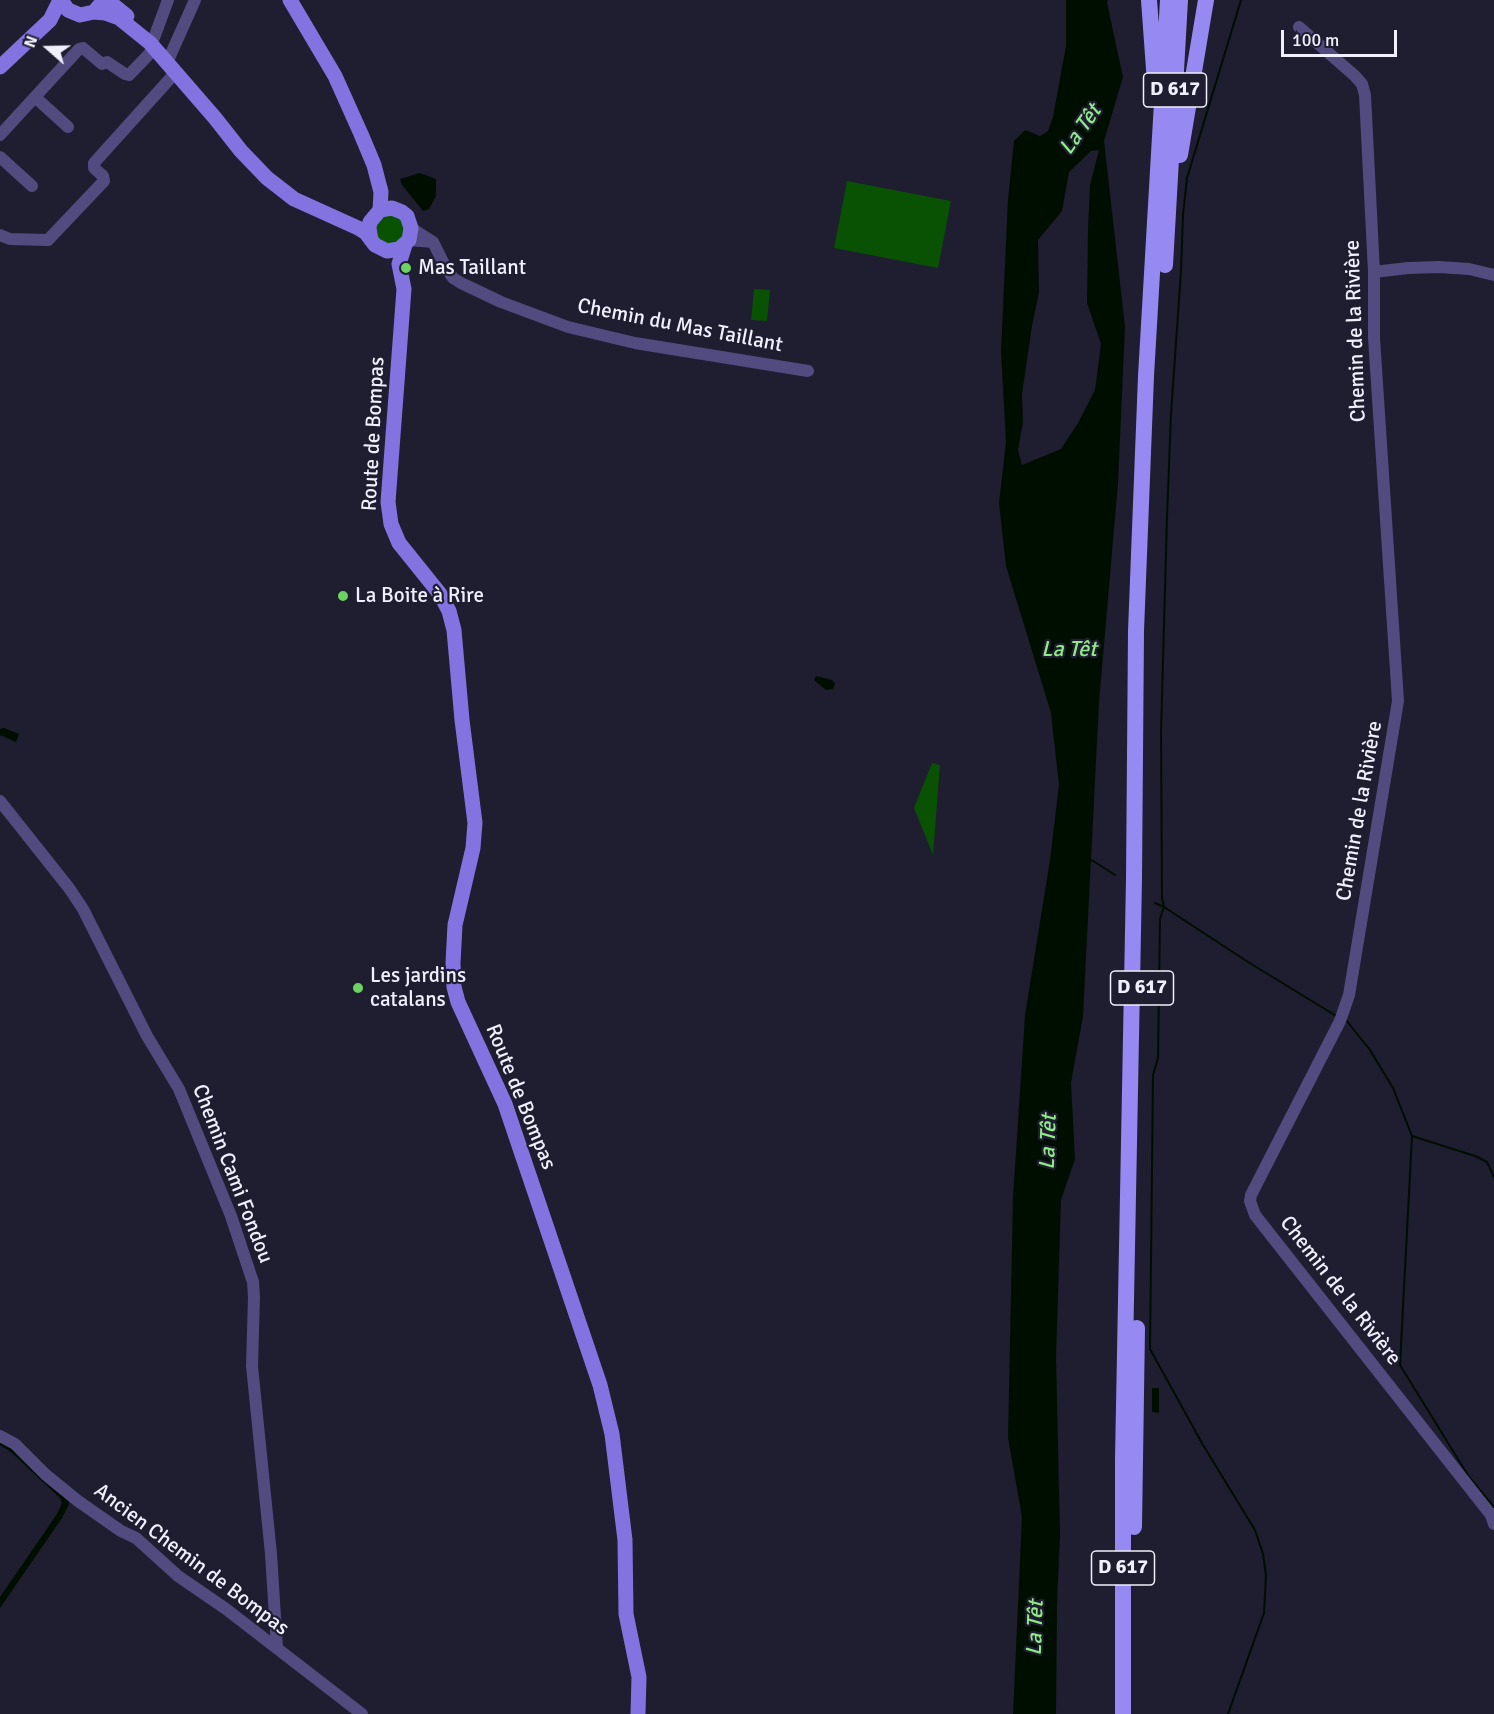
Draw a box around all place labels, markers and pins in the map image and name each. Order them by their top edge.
place label: Mas Taillant [418,255,526,281]
marker: Mas Taillant [399,261,413,275]
place label: La Boite à Rire [355,583,484,609]
marker: La Boite à Rire [336,589,350,603]
place label: Les jardins catalans [370,963,466,1013]
marker: Les jardins catalans [351,981,365,995]

